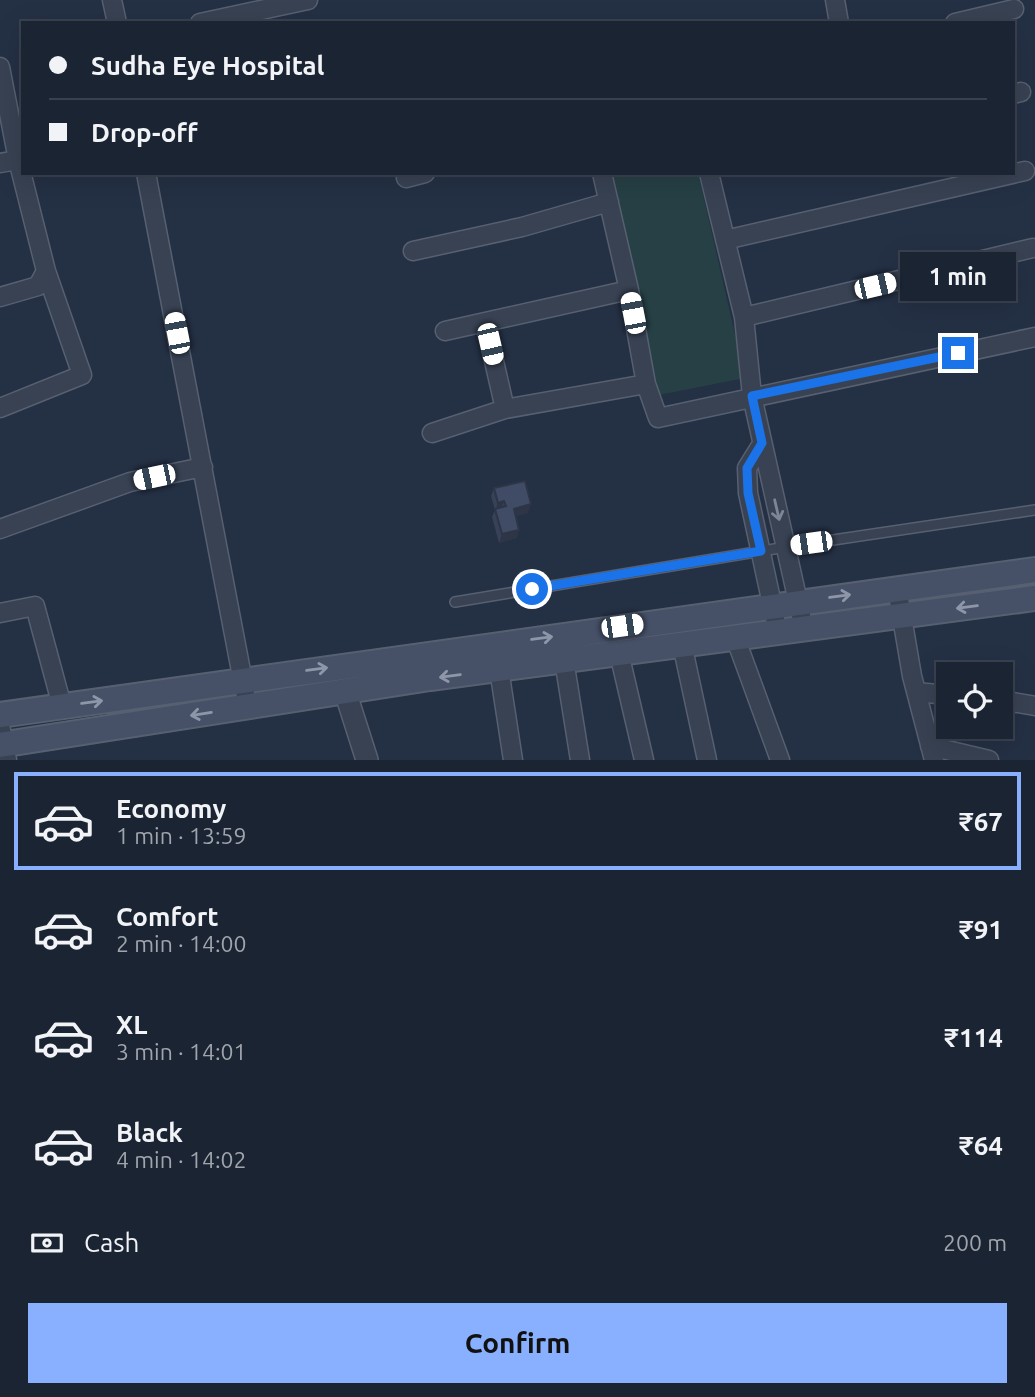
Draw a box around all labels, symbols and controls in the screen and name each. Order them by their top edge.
text: Sudha Eye Hospital [91,51,324,80]
text: Drop-off [91,118,198,147]
callout: 1 min [900,252,1016,300]
text: 1 min [929,264,987,289]
car [853,271,898,301]
car [619,290,648,336]
car [163,310,192,356]
car [476,321,505,367]
route end [942,337,974,369]
car [132,462,177,492]
one-way arrow [771,498,785,521]
car [789,530,834,556]
route start [516,573,548,605]
one-way arrow [828,590,851,603]
one-way arrow [956,600,979,613]
car [600,613,645,639]
one-way arrow [530,631,553,644]
map controls [936,662,1013,739]
button: locate [936,662,1013,739]
one-way arrow [305,663,328,676]
one-way arrow [439,669,462,682]
one-way arrow [80,695,103,708]
one-way arrow [190,708,213,721]
icon: car [32,790,95,853]
text: Economy [116,794,226,823]
text: ₹67 [959,807,1003,836]
text: 1 min · 13:59 [116,823,247,848]
icon: car [32,898,95,961]
text: Comfort [116,902,219,931]
text: ₹91 [959,915,1003,944]
text: 2 min · 14:00 [116,931,247,956]
icon: car [32,1006,95,1069]
text: XL [116,1010,147,1039]
text: ₹114 [944,1023,1003,1052]
text: 3 min · 14:01 [116,1039,247,1064]
icon: car [32,1114,95,1177]
text: Black [116,1118,183,1147]
text: ₹64 [959,1131,1003,1160]
text: 4 min · 14:02 [116,1147,247,1172]
icon: cash [28,1224,66,1262]
text: Cash [84,1228,139,1257]
text: 200 m [943,1230,1007,1255]
button: Confirm [28,1303,1007,1383]

